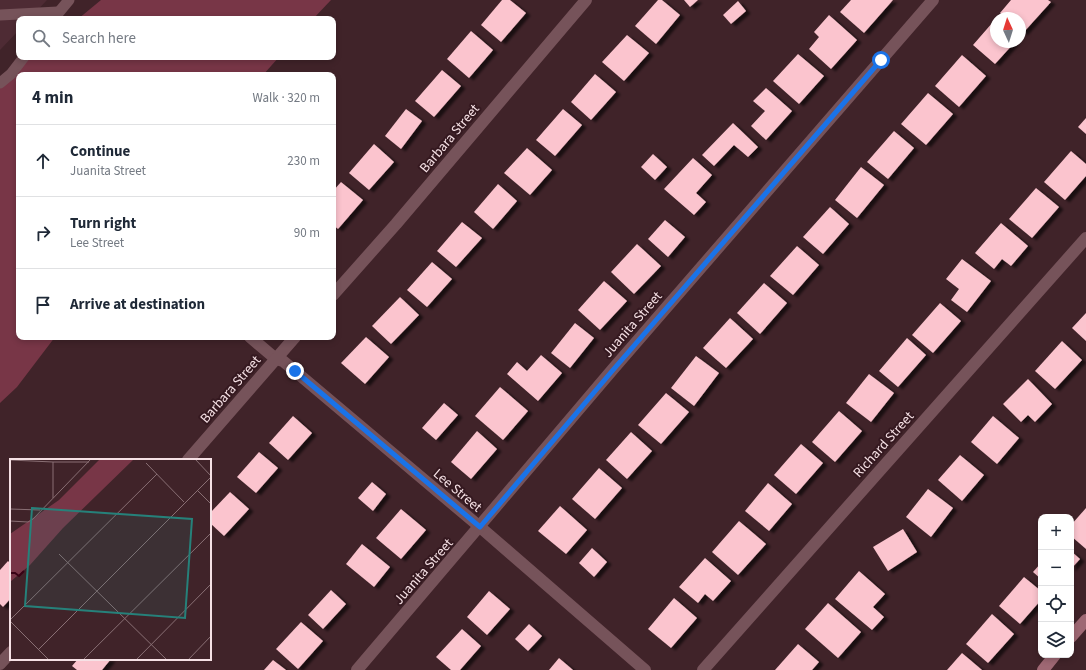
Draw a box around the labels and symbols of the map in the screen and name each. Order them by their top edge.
north arrow [990,12,1026,48]
route start [872,51,890,69]
street label: Barbara Street [415,100,485,177]
street label: Juanita Street [598,287,667,362]
street label: Barbara Street [196,351,266,428]
route end [286,362,304,380]
street label: Richard Street [849,407,919,482]
inset map [10,459,211,660]
street label: Lee Street [429,464,486,517]
street label: Juanita Street [389,534,458,609]

